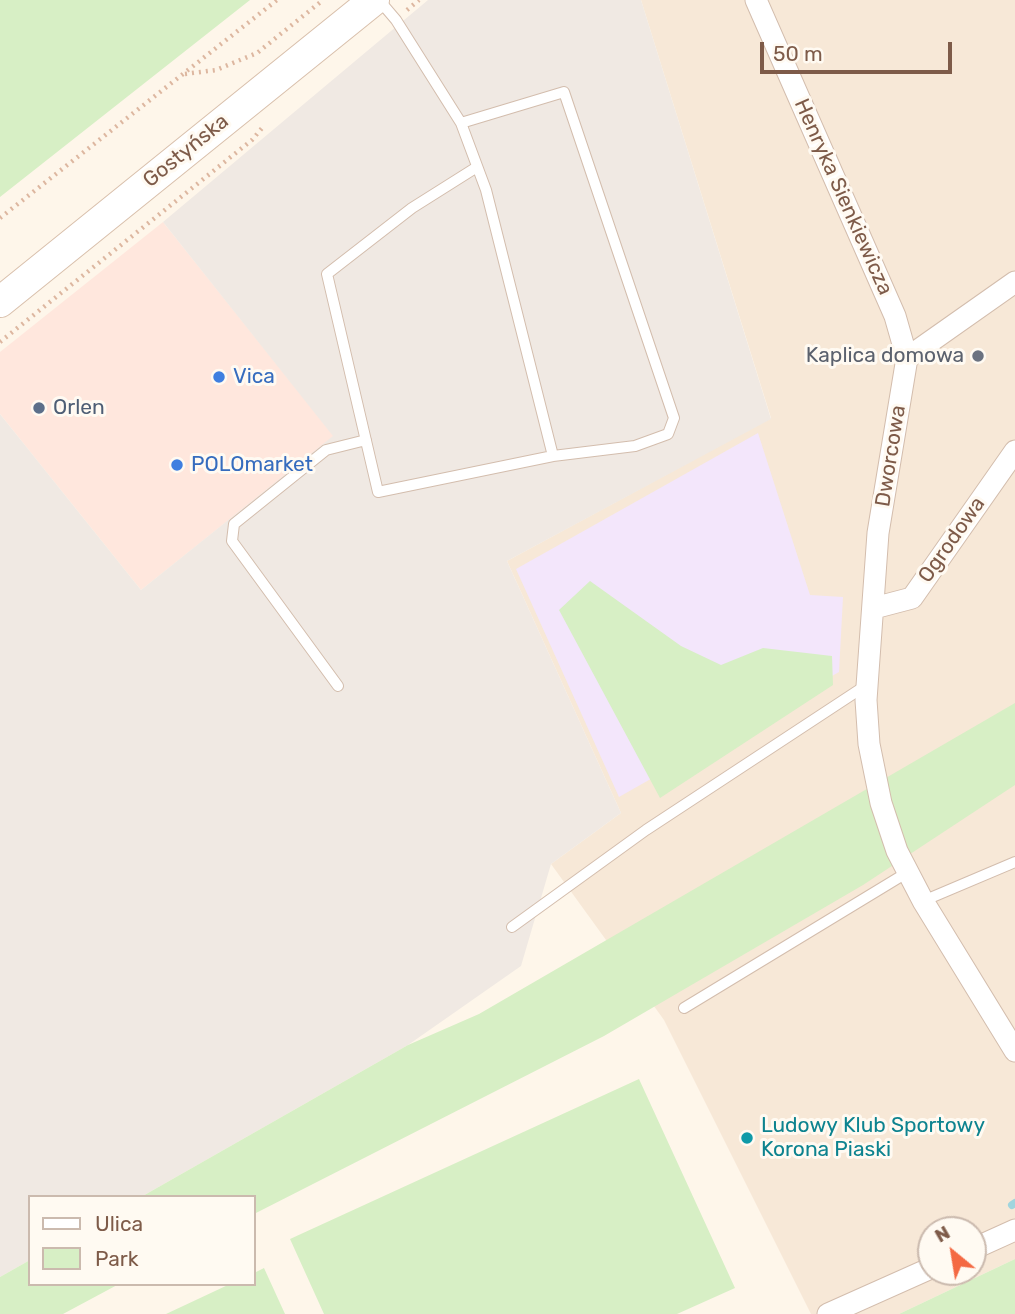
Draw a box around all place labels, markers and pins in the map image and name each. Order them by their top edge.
place label: Kaplica domowa [806,343,964,369]
marker: Kaplica domowa [970,348,986,364]
place label: Vica [233,364,275,390]
marker: Vica [211,369,227,385]
place label: Orlen [53,395,105,421]
marker: Orlen [31,400,47,416]
place label: POLOmarket [191,452,313,478]
marker: POLOmarket [169,457,185,473]
place label: Ludowy Klub Sportowy Korona Piaski [761,1113,985,1163]
marker: Ludowy Klub Sportowy Korona Piaski [739,1130,755,1146]

